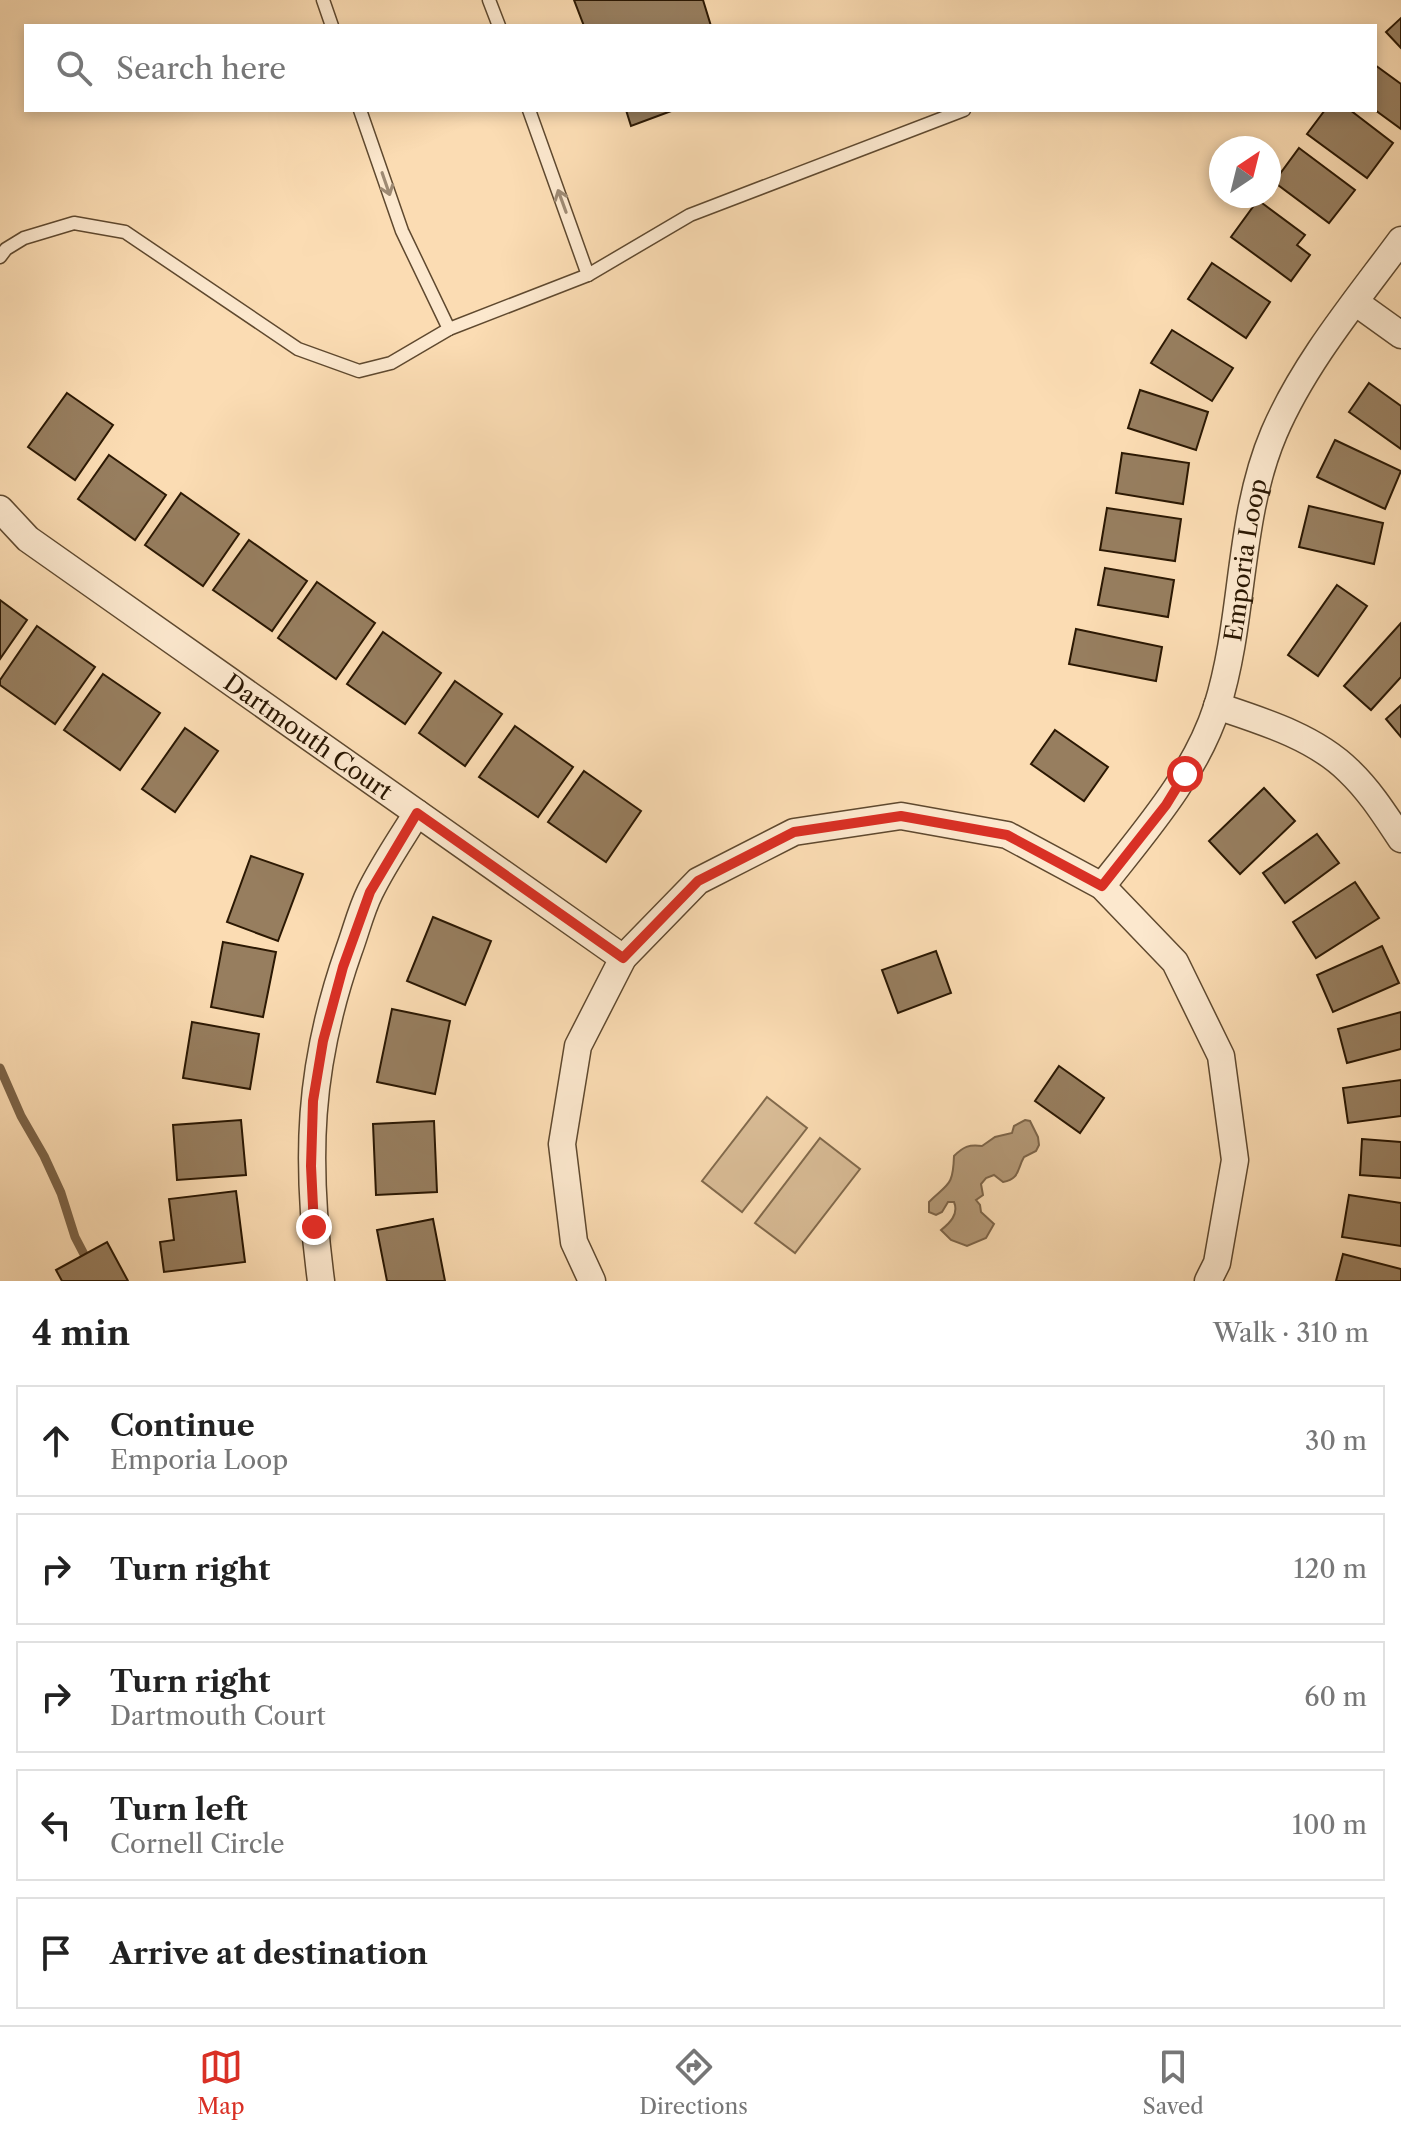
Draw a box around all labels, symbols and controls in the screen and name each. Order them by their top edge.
search box [24,24,1377,112]
icon: search [52,46,96,90]
text: Search here [116,50,286,87]
north arrow [1209,136,1281,208]
one-way arrow [379,171,394,196]
one-way arrow [553,189,568,214]
street label: Emporia Loop [1218,475,1273,643]
street label: Dartmouth Court [219,667,399,806]
route start [1167,756,1203,792]
route end [296,1209,332,1245]
text: 4 min [32,1312,130,1354]
text: Walk · 310 m [1213,1317,1369,1349]
text: Continue [110,1407,255,1444]
icon: ahead [34,1419,78,1463]
text: 30 m [1305,1425,1367,1457]
text: Emporia Loop [110,1444,288,1476]
icon: right [34,1547,78,1591]
text: Turn right [110,1551,270,1588]
text: 120 m [1293,1553,1367,1585]
text: Turn right [110,1663,270,1700]
icon: right [34,1675,78,1719]
text: 60 m [1304,1681,1367,1713]
text: Dartmouth Court [110,1700,326,1732]
text: Turn left [110,1791,247,1828]
icon: left [34,1803,78,1847]
text: 100 m [1292,1809,1367,1841]
text: Cornell Circle [110,1828,285,1860]
icon: arrive [34,1931,78,1975]
text: Arrive at destination [110,1935,428,1972]
tab: Map [197,2045,245,2120]
tab: Directions [639,2045,748,2120]
tab: Saved [1143,2045,1204,2120]

